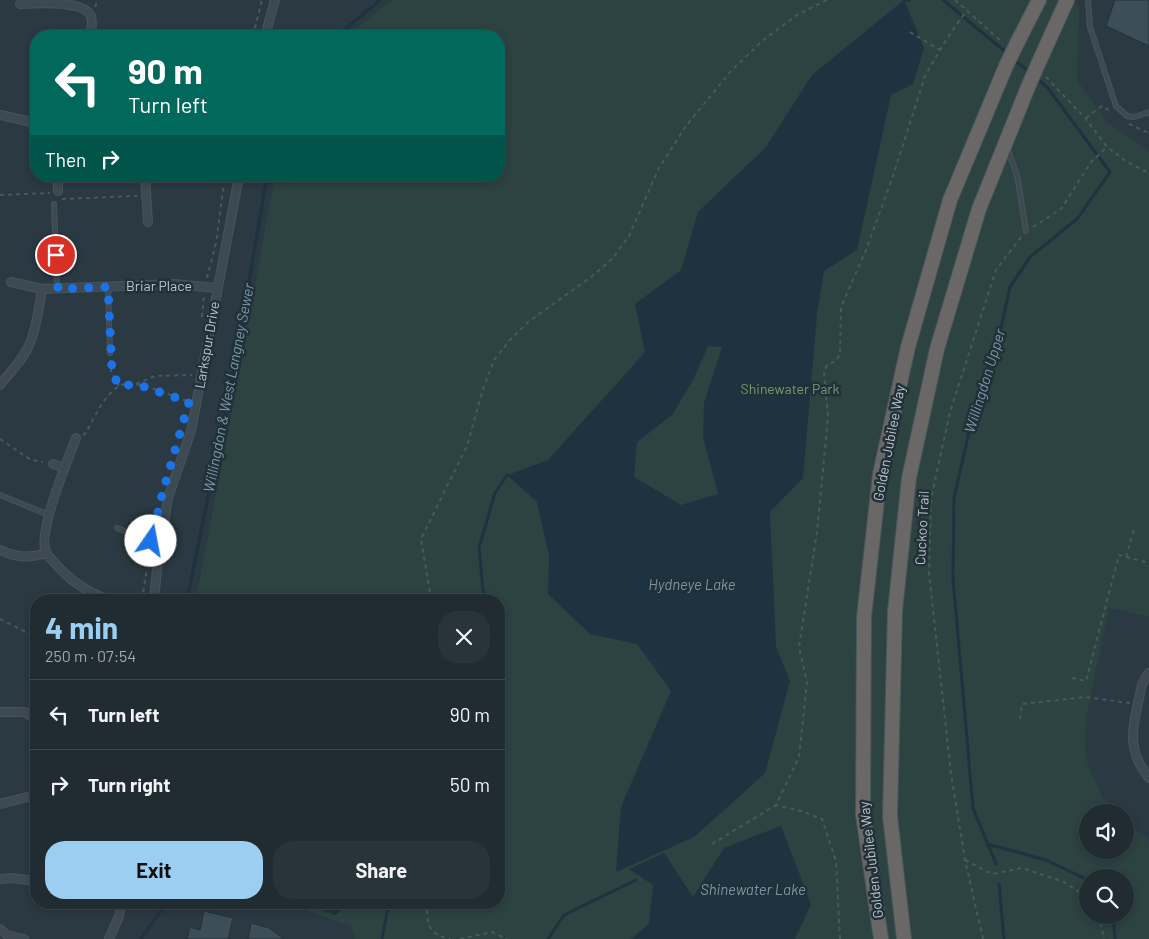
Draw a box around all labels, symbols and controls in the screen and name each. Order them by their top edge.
text: 90 m [128,49,203,91]
icon: left [45,50,110,115]
text: Turn left [128,91,208,117]
icon: right [96,145,124,173]
text: Then [45,148,86,171]
pin [35,234,77,276]
icon: arrive [42,241,70,269]
street label: Briar Place [126,277,192,294]
water label: Willingdon & West Langney Sewer [199,281,257,494]
street label: Larkspur Drive [190,300,223,390]
water label: Willingdon Upper [960,326,1009,435]
park label: Shinewater Park [741,380,839,397]
street label: Golden Jubilee Way [869,383,908,502]
street label: Cuckoo Trail [911,490,932,566]
position arrow [124,514,176,566]
water label: Hydneye Lake [648,575,736,593]
text: 4 min [45,609,118,645]
button: close [438,611,490,663]
text: 250 m · 07:54 [45,646,136,665]
icon: left [45,701,73,729]
text: Turn left [88,703,159,726]
text: 90 m [450,703,490,726]
icon: right [45,771,73,799]
text: Turn right [88,773,170,796]
text: 50 m [450,773,490,796]
street label: Golden Jubilee Way [855,800,886,920]
map controls [1079,804,1134,924]
button: sound [1079,804,1134,859]
button: Exit [45,841,263,899]
button: Share [273,841,490,899]
button: search [1079,869,1134,924]
water label: Shinewater Lake [700,880,806,898]

